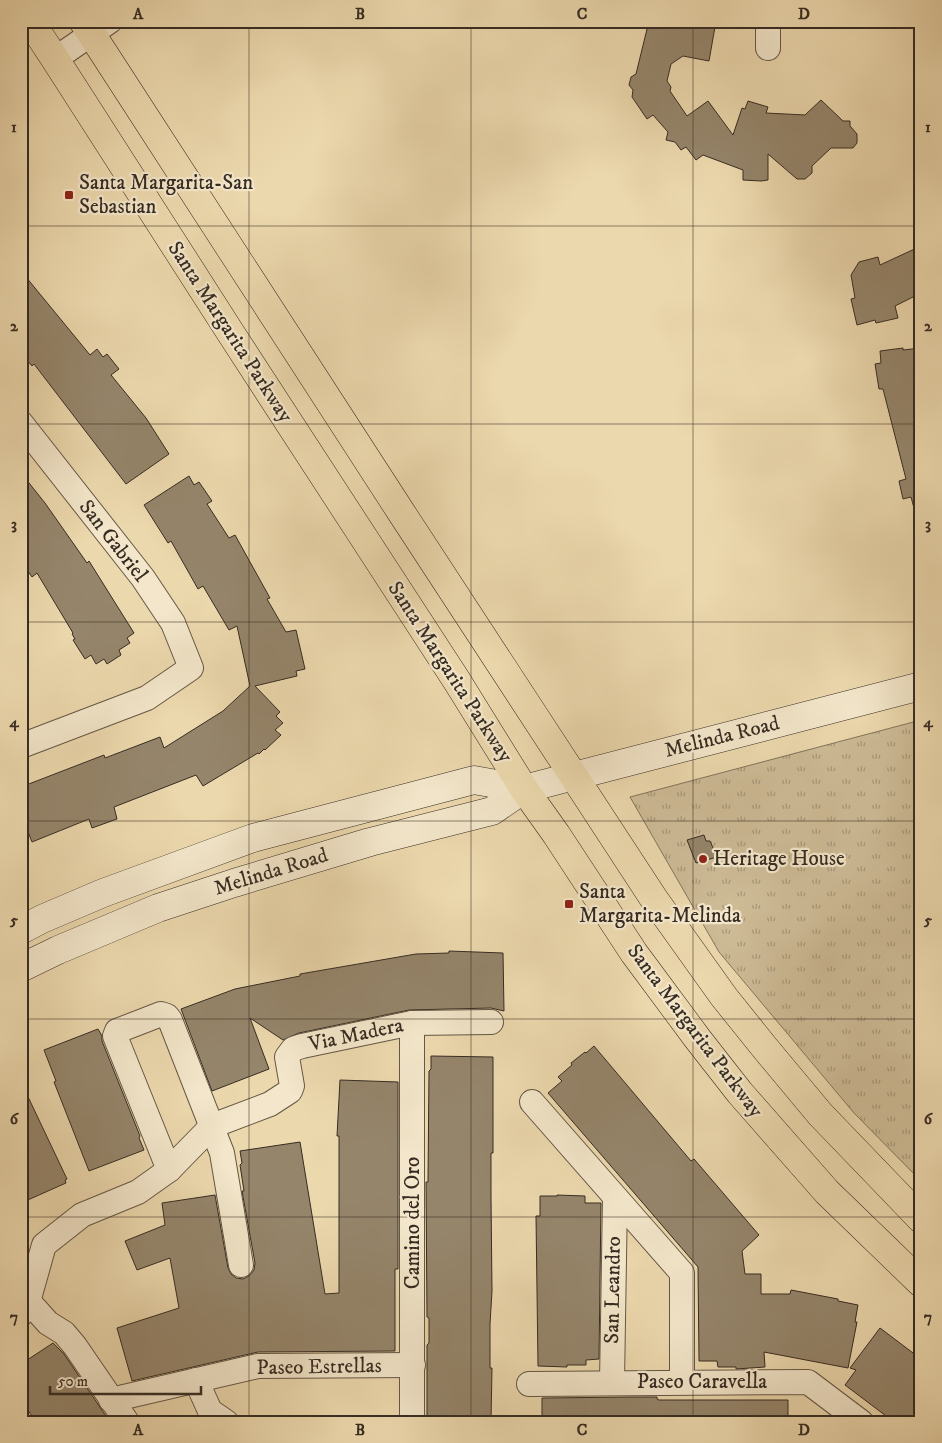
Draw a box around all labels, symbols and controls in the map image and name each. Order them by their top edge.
text: A [132,4,144,24]
text: B [355,4,365,24]
text: C [577,4,587,24]
text: D [798,4,810,24]
text: 1 [11,117,17,137]
text: 1 [925,117,931,137]
place label: Santa Margarita-San Sebastian [79,170,253,220]
marker: Santa Margarita-San Sebastian [63,189,75,201]
street label: Santa Margarita Parkway [162,237,299,428]
text: 2 [10,316,19,336]
text: 2 [924,316,933,336]
street label: San Gabriel [73,495,154,588]
text: 3 [11,514,17,534]
text: 3 [925,514,931,534]
street label: Santa Margarita Parkway [382,577,519,768]
street label: Melinda Road [662,710,783,764]
text: 4 [8,712,19,732]
text: 4 [922,712,933,732]
street label: Melinda Road [211,842,332,902]
place label: Heritage House [713,846,845,872]
marker: Heritage House [697,853,709,865]
place label: Santa Margarita-Melinda [579,879,741,929]
marker: Santa Margarita-Melinda [563,898,575,910]
text: 5 [9,910,18,930]
text: 5 [923,910,932,930]
street label: Santa Margarita Parkway [621,939,769,1124]
street label: Via Madera [305,1012,406,1058]
text: 6 [10,1109,20,1129]
text: 6 [924,1109,934,1129]
street label: Camino del Oro [400,1157,426,1289]
street label: San Leandro [599,1236,627,1344]
text: 7 [10,1307,18,1327]
text: 7 [924,1307,932,1327]
street label: Paseo Estrellas [256,1353,382,1381]
scale bar [50,1363,201,1395]
street label: Paseo Caravella [637,1369,767,1395]
text: 50 m [58,1372,88,1391]
text: A [132,1420,144,1440]
text: B [355,1420,365,1440]
text: C [577,1420,587,1440]
text: D [798,1420,810,1440]

